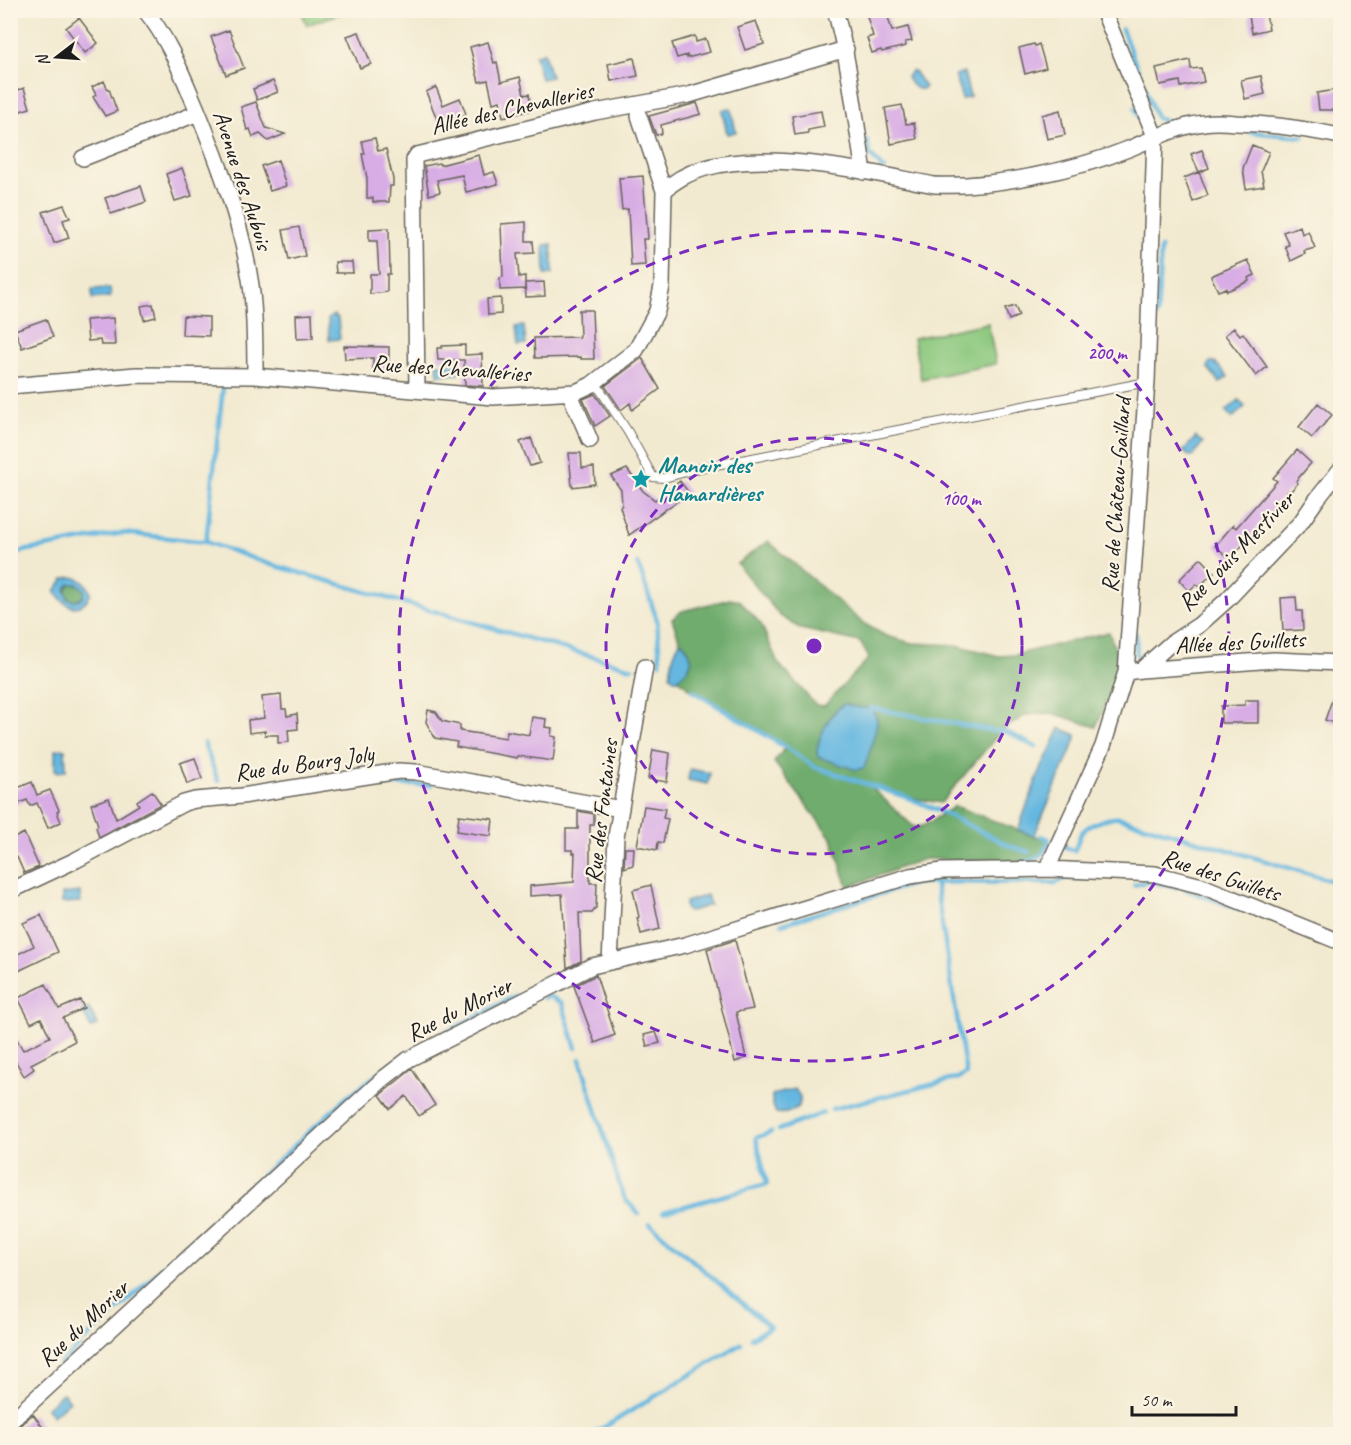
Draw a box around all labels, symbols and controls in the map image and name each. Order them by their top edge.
north arrow [27,27,87,87]
text: N [32,50,55,69]
street label: Allée des Chevalleries [428,74,598,141]
street label: Avenue des Aubuis [206,106,280,255]
text: 200 m [1088,342,1128,364]
street label: Rue des Chevalleries [371,348,533,389]
street label: Rue de Château-Gaillard [1094,393,1138,593]
place label: Manoir des Hamardières [658,450,764,508]
place icon: Manoir des Hamardières [629,467,653,491]
street label: Rue Louis Mestivier [1171,483,1302,617]
text: 100 m [942,488,982,510]
street label: Allée des Guillets [1174,624,1307,660]
centre of rings [804,636,824,656]
street label: Rue des Fontaines [577,736,625,885]
street label: Rue du Bourg Joly [233,738,377,788]
street label: Rue des Guillets [1158,842,1286,909]
street label: Rue du Morier [401,969,519,1048]
street label: Rue du Morier [31,1272,137,1373]
scale bar [1132,1379,1236,1417]
text: 50 m [1141,1389,1174,1411]

